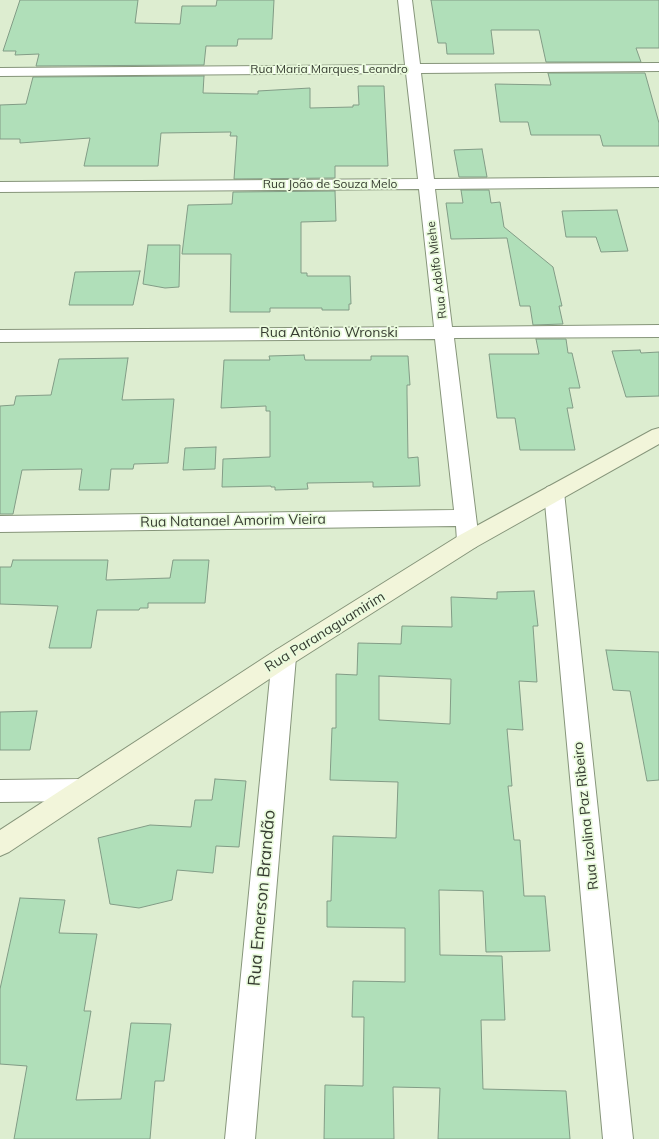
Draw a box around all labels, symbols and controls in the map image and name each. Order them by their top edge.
street label: Rua Maria Marques Leandro [250,62,408,76]
street label: Rua João de Souza Melo [263,177,397,191]
street label: Rua Adolfo Miehe [424,220,450,320]
street label: Rua Antônio Wronski [260,325,398,341]
street label: Rua Natanael Amorim Vieira [140,511,326,531]
street label: Rua Paranaguamirim [262,588,388,676]
street label: Rua Izolina Paz Ribeiro [570,741,602,891]
street label: Rua Emerson Brandão [244,809,280,987]

